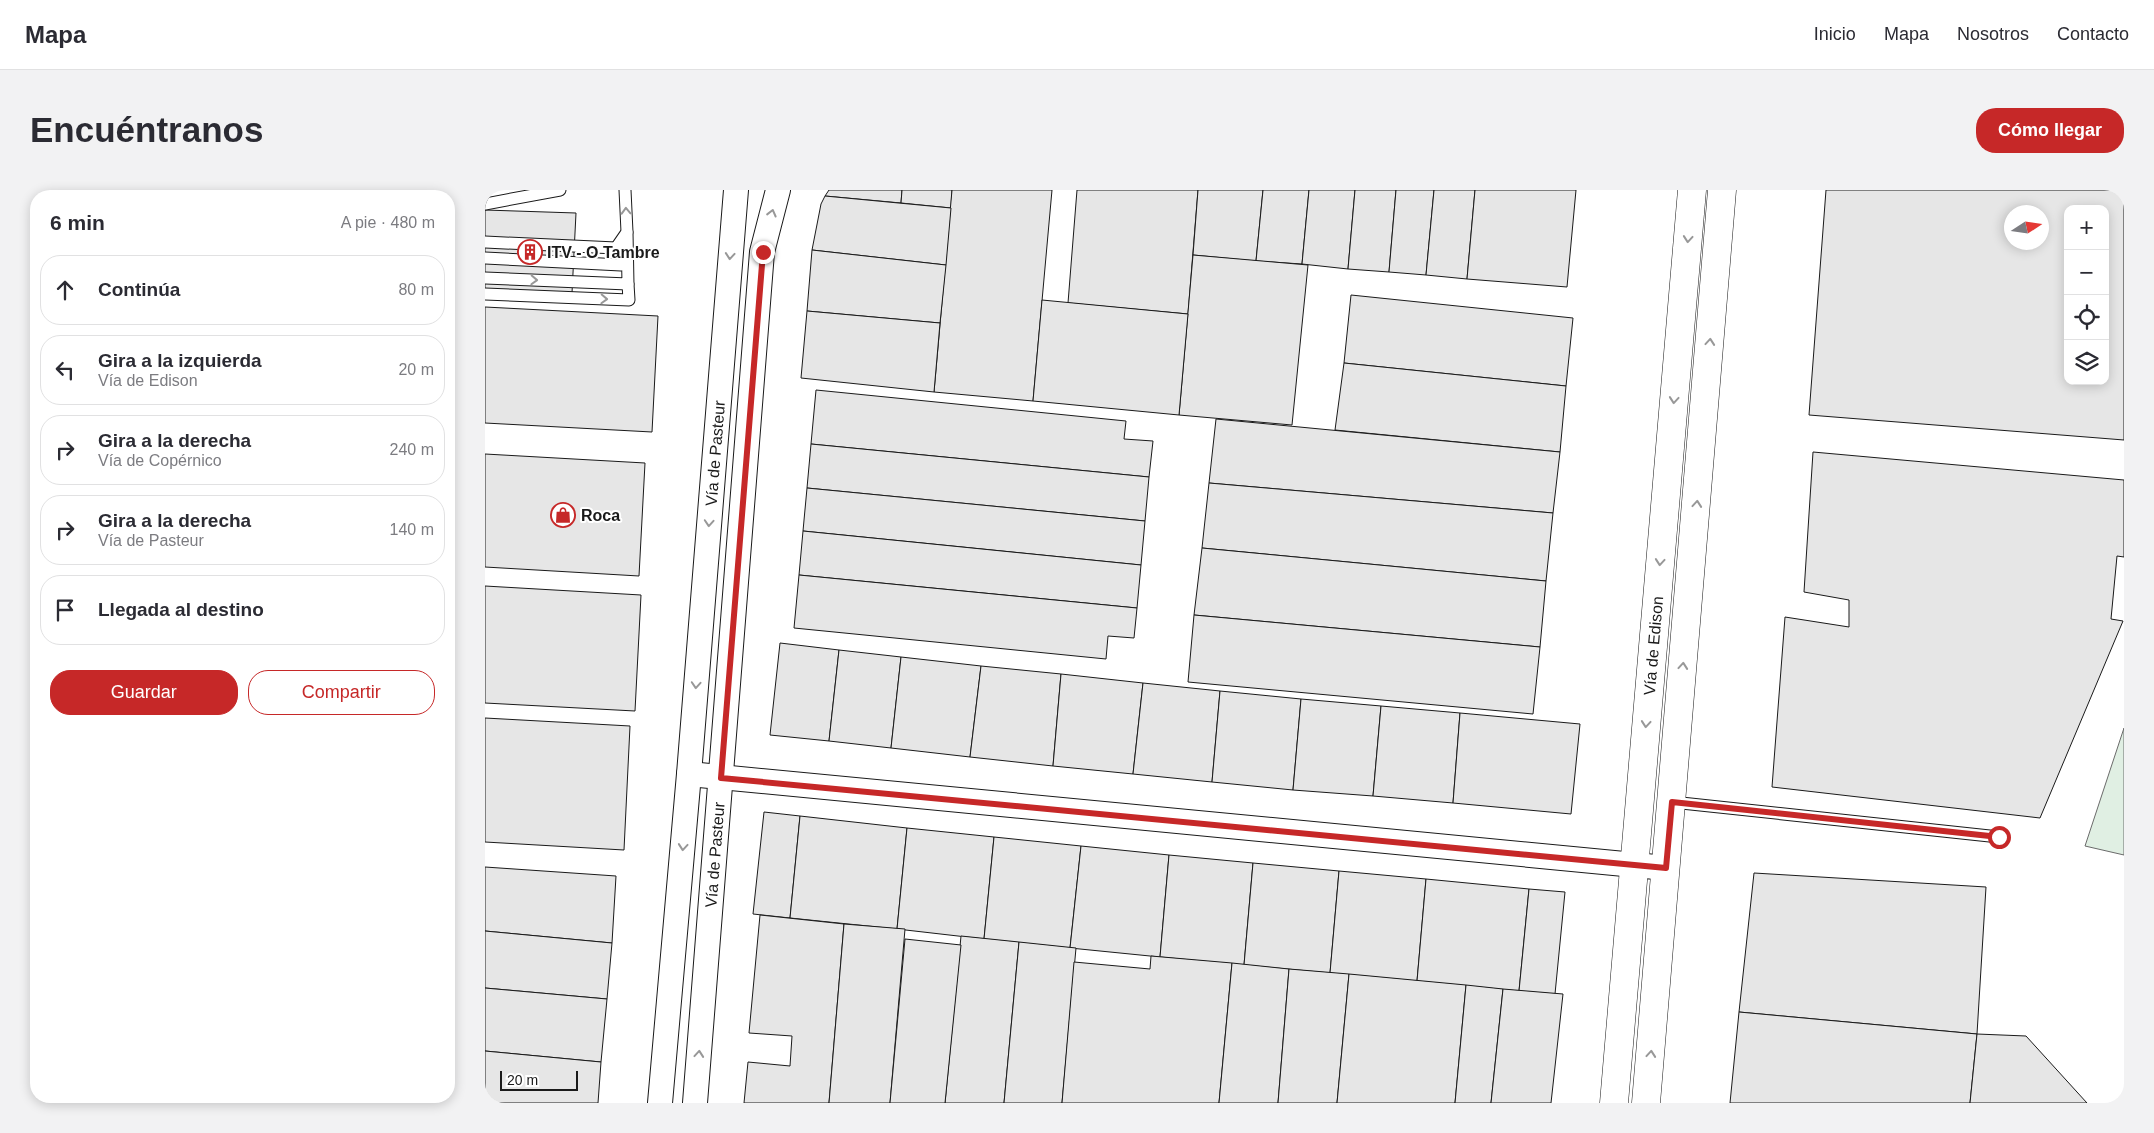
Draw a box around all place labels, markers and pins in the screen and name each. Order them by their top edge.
building icon: ITV - O Tambre [517,239,543,265]
place label: ITV - O Tambre [547,244,660,261]
shop icon: Roca [550,502,576,528]
place label: Roca [581,507,620,524]

